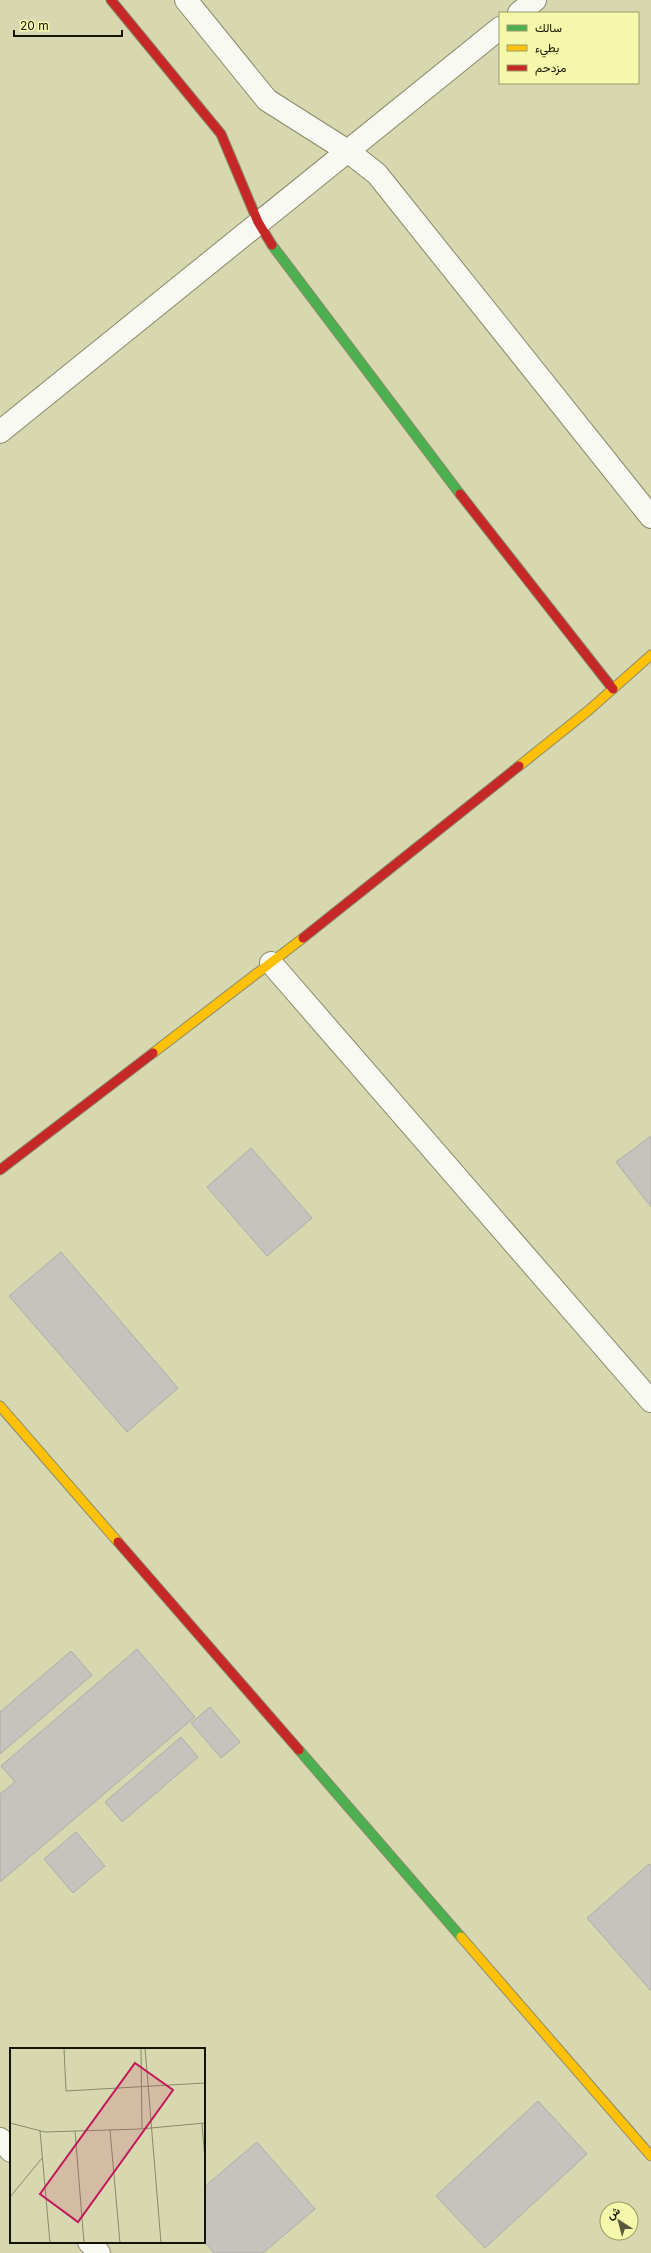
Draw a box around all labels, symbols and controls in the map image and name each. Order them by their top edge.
scale bar [14,12,122,38]
legend [499,12,639,84]
text: 20 m [20,18,49,33]
text: سالك [535,20,562,35]
text: بطيء [535,40,559,58]
text: مزدحم [535,60,566,76]
inset map [10,2048,205,2243]
north arrow [599,2201,639,2241]
text: ش [604,2203,623,2222]

